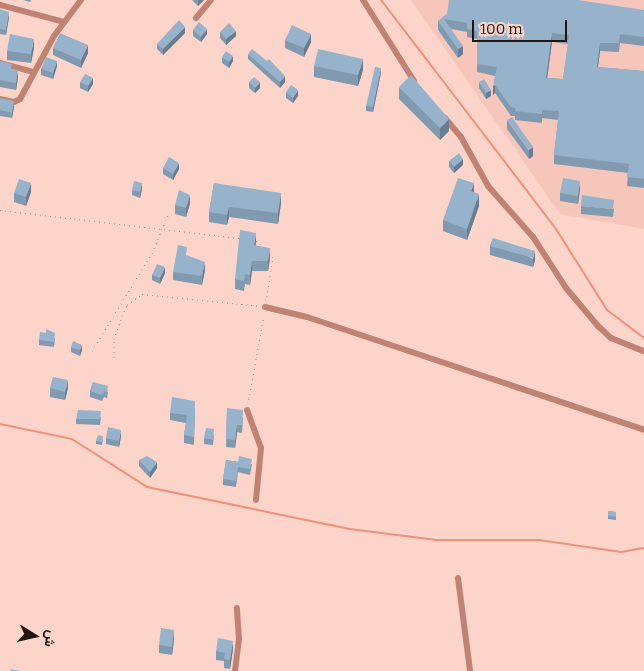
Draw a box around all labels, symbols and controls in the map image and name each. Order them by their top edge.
scale bar [474,10,569,42]
text: 100 m [480,20,523,38]
north arrow [10,611,60,661]
text: ش [40,629,60,648]

